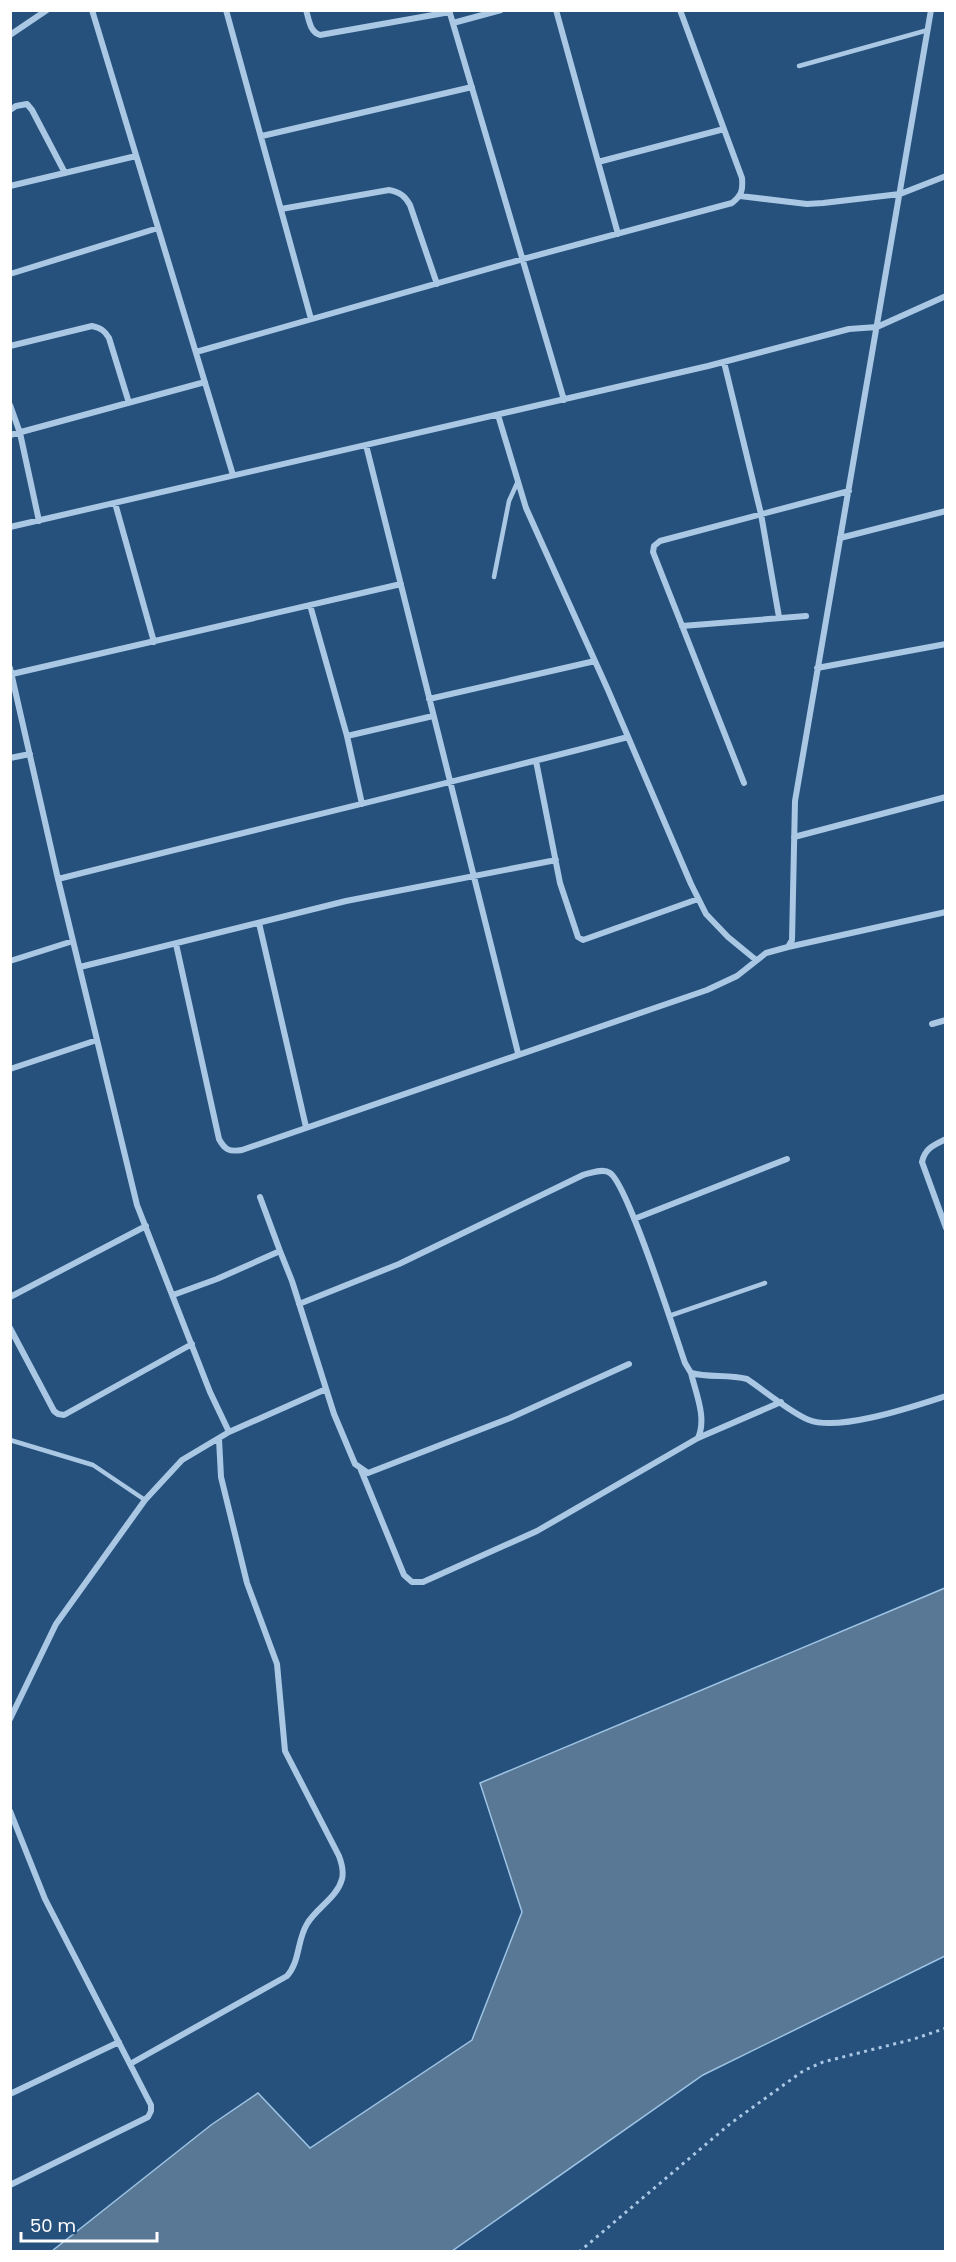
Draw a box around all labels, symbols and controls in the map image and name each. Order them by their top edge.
scale bar [21,2205,158,2243]
text: 50 m [30,2213,76,2238]

